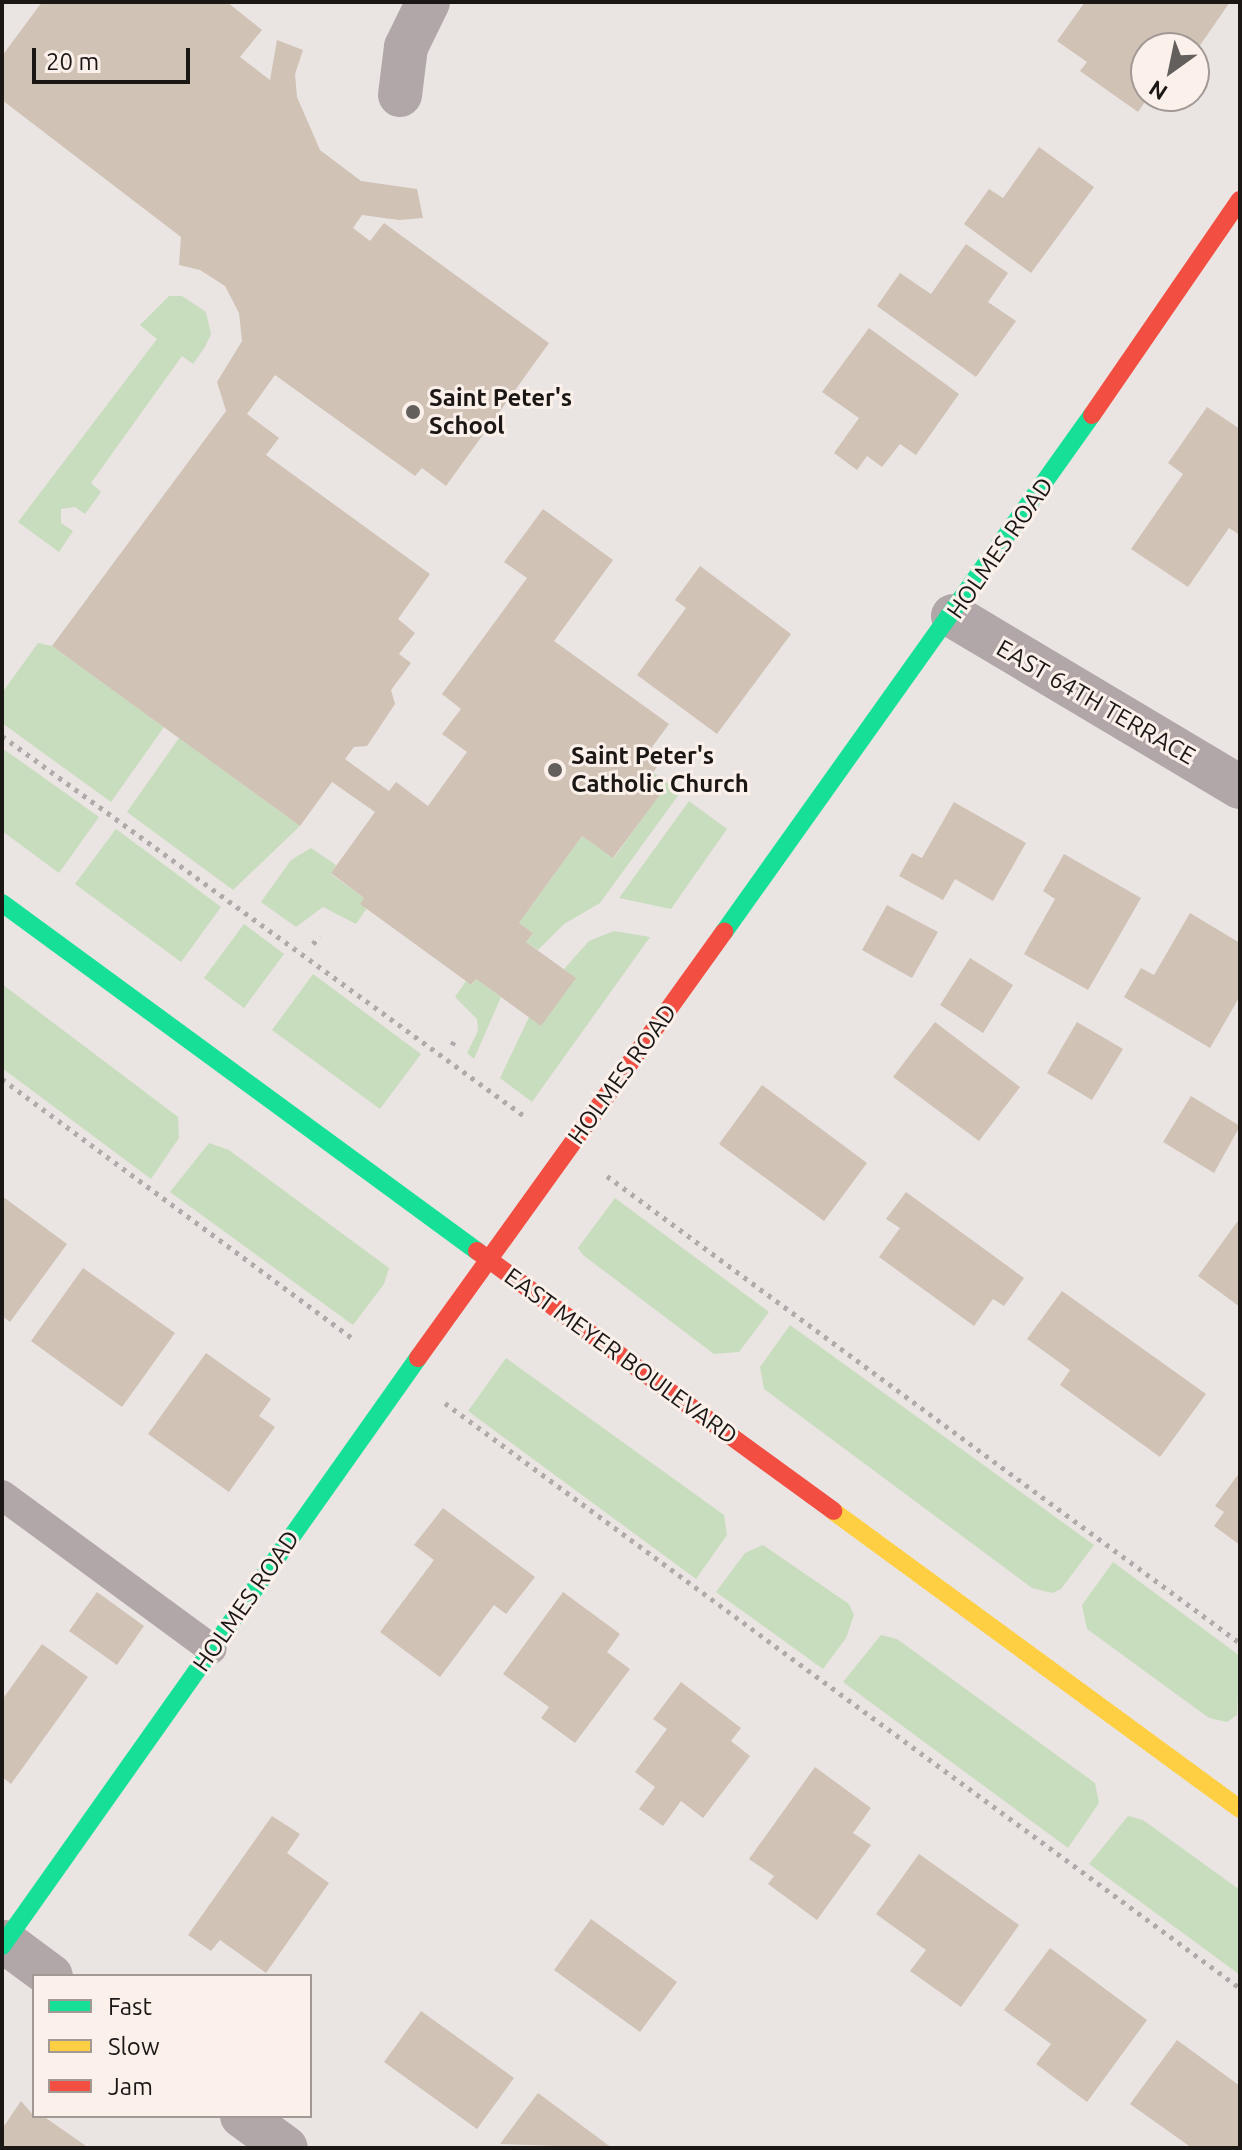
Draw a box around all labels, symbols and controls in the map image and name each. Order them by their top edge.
scale bar [36,32,194,82]
north arrow [1130,32,1210,112]
text: 20 m [46,48,99,75]
text: N [1144,76,1171,106]
place label: Saint Peter's School [429,384,572,440]
marker: Saint Peter's School [404,403,422,421]
street label: HOLMES ROAD [941,472,1059,624]
street label: EAST 64TH TERRACE [991,633,1201,771]
place label: Saint Peter's Catholic Church [571,742,749,798]
marker: Saint Peter's Catholic Church [546,761,564,779]
street label: HOLMES ROAD [562,998,682,1150]
street label: EAST MEYER BOULEVARD [499,1262,743,1450]
street label: HOLMES ROAD [187,1525,305,1677]
legend [32,1974,312,2118]
text: Fast [108,1993,152,2020]
text: Slow [108,2033,160,2060]
text: Jam [108,2073,153,2100]

